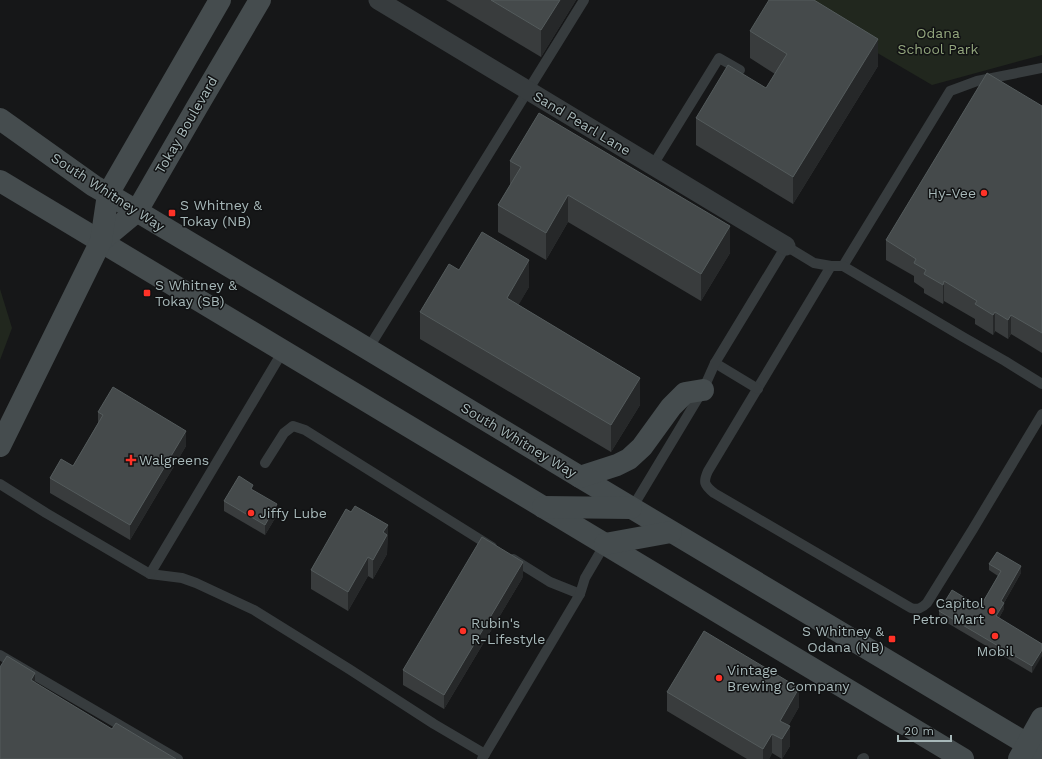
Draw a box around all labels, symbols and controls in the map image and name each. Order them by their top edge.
park label: Odana School Park [898,25,979,57]
street label: Tokay Boulevard [152,73,220,177]
street label: Sand Pearl Lane [530,88,634,158]
street label: South Whitney Way [48,149,168,235]
place label: Hy-Vee [928,185,976,201]
marker: Hy-Vee [979,188,989,198]
place label: S Whitney & Tokay (NB) [180,197,262,229]
marker: S Whitney & Tokay (NB) [167,208,177,218]
place label: S Whitney & Tokay (SB) [155,277,237,309]
marker: S Whitney & Tokay (SB) [142,288,152,298]
street label: South Whitney Way [458,399,580,481]
place label: Walgreens [139,452,209,468]
marker: Walgreens [126,455,136,465]
place label: Jiffy Lube [259,505,327,521]
marker: Jiffy Lube [246,508,256,518]
place label: Capitol Petro Mart [912,595,985,627]
marker: Capitol Petro Mart [987,606,997,616]
place label: Rubin's R-Lifestyle [471,615,545,647]
place label: S Whitney & Odana (NB) [802,623,884,655]
marker: Rubin's R-Lifestyle [458,626,468,636]
marker: Mobil [990,631,1000,641]
marker: S Whitney & Odana (NB) [887,634,897,644]
place label: Mobil [976,643,1014,659]
place label: Vintage Brewing Company [727,662,850,694]
marker: Vintage Brewing Company [714,673,724,683]
scale bar [898,717,951,743]
text: 20 m [904,724,934,738]

